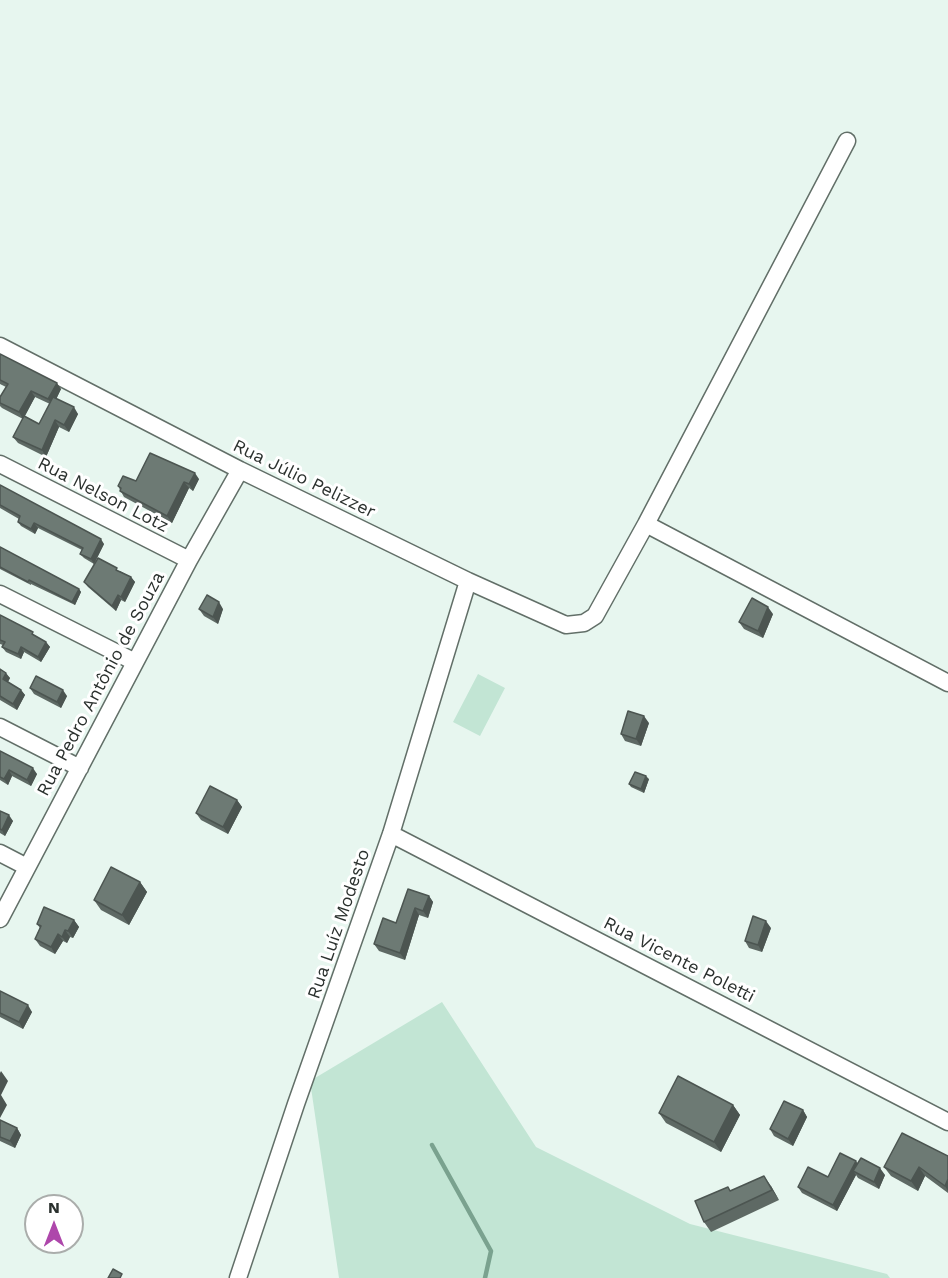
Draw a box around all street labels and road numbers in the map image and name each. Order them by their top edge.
street label: Rua Júlio Pelizzer [229,435,379,523]
street label: Rua Nelson Lotz [34,453,172,537]
street label: Rua Pedro Antônio de Souza [33,568,169,800]
street label: Rua Luíz Modesto [303,846,375,1002]
street label: Rua Vicente Poletti [600,912,758,1008]

